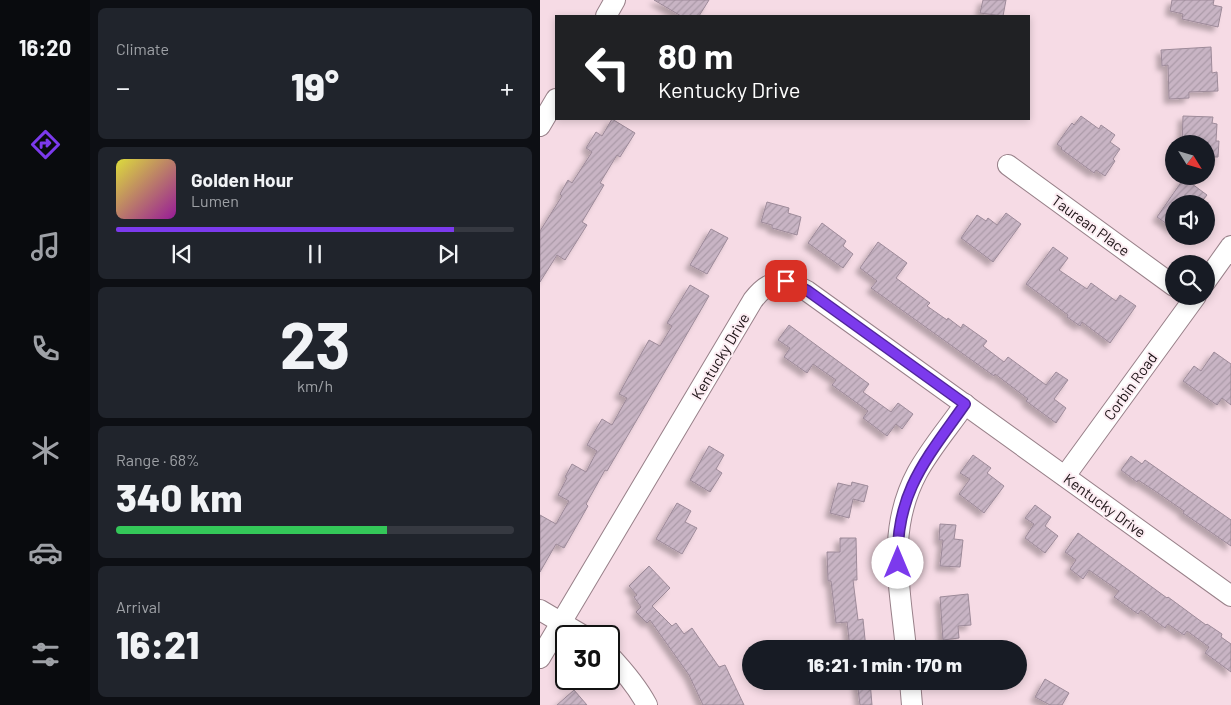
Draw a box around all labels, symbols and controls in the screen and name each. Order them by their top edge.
text: 16:20 [19,34,71,60]
text: 80 m [658,34,733,76]
icon: left [575,35,640,100]
text: Climate [116,39,169,58]
text: 19° [291,63,339,109]
text: − [116,70,130,104]
text: + [500,70,514,104]
text: Kentucky Drive [658,76,801,102]
icon: directions [28,127,63,162]
north arrow [1165,135,1215,185]
map controls [1165,135,1215,305]
text: Golden Hour [191,168,293,191]
text: Lumen [191,191,239,210]
street label: Taurean Place [1049,191,1133,259]
button: sound [1165,195,1215,245]
icon: music [28,229,63,264]
icon: previous [168,240,196,268]
icon: pause [301,240,329,268]
icon: next [434,240,462,268]
button: search [1165,255,1215,305]
pin [765,260,807,302]
icon: arrive [772,267,800,295]
text: 23 [280,304,350,382]
street label: Kentucky Drive [687,310,753,402]
icon: phone [28,331,63,366]
street label: Corbin Road [1100,349,1160,423]
text: km/h [297,376,333,395]
icon: climate [28,433,63,468]
text: Range · 68% [116,450,200,469]
street label: Kentucky Drive [1060,469,1150,541]
text: 340 km [116,474,242,520]
icon: car [28,535,63,570]
position arrow [871,536,923,588]
text: Arrival [116,597,161,616]
text: 16:21 [116,621,199,667]
speed limit sign: 30 [555,625,620,690]
icon: filters [28,637,63,672]
text: 16:21 · 1 min · 170 m [807,653,962,676]

